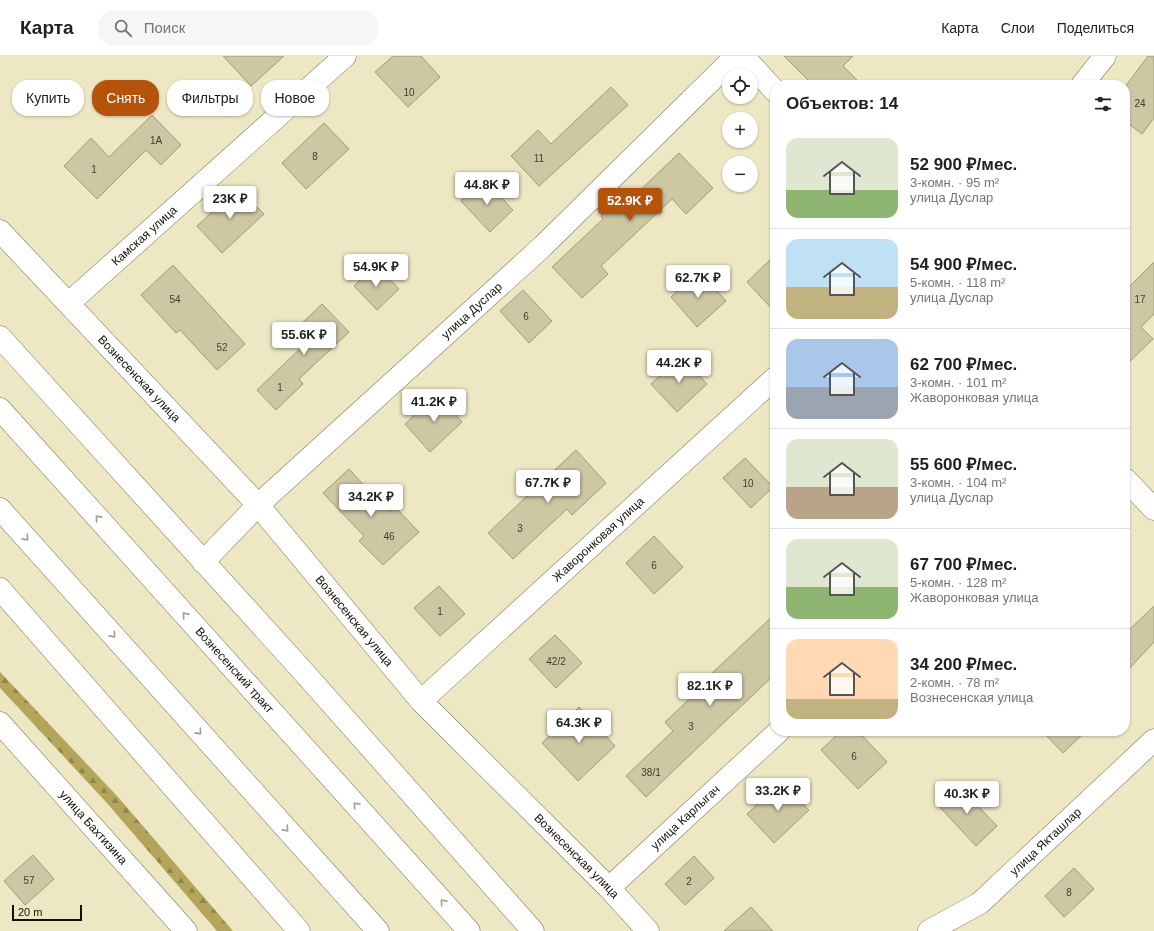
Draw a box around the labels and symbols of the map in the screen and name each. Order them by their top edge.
house number: 10 [403,87,415,98]
house number: 24 [1134,98,1146,109]
house number: 1А [150,135,162,146]
house number: 8 [312,151,318,162]
house number: 11 [534,153,545,164]
house number: 1 [91,164,97,175]
pin: 44.8K ₽ [450,172,524,206]
pin: 23K ₽ [202,186,258,220]
pin: 52.9K ₽ [593,188,667,222]
street label: Камская улица [109,203,180,269]
pin: 54.9K ₽ [339,254,413,288]
pin: 62.7K ₽ [661,265,735,299]
street label: улица Дуслар [439,279,505,342]
house number: 54 [169,294,181,305]
house number: 17 [1134,294,1146,305]
house number: 6 [523,311,529,322]
pin: 55.6K ₽ [267,322,341,356]
street label: Вознесенская улица [95,333,183,425]
house number: 52 [216,342,228,353]
pin: 44.2K ₽ [642,350,716,384]
house number: 1 [277,382,283,393]
pin: 41.2K ₽ [397,389,471,423]
pin: 67.7K ₽ [511,470,585,504]
house number: 10 [742,478,754,489]
pin: 34.2K ₽ [334,484,408,518]
street label: Жаворонковая улица [550,494,647,584]
one-way arrow [95,515,102,523]
house number: 3 [517,523,523,534]
house number: 46 [383,531,395,542]
one-way arrow [21,533,29,541]
house number: 6 [651,560,657,571]
street label: Вознесенская улица [313,573,396,669]
house number: 1 [437,606,443,617]
one-way arrow [182,612,189,620]
street label: Вознесенский тракт [192,624,277,716]
one-way arrow [108,630,115,638]
house number: 42/2 [546,656,566,667]
pin: 82.1K ₽ [673,673,747,707]
pin: 64.3K ₽ [542,710,616,744]
house number: 3 [688,721,694,732]
one-way arrow [195,727,202,734]
house number: 6 [851,751,857,762]
house number: 38/1 [641,767,661,778]
pin: 33.2K ₽ [741,778,815,812]
pin: 40.3K ₽ [930,781,1004,815]
street label: улица Карлыгач [648,782,723,853]
street label: улица Бахтизина [57,787,130,868]
one-way arrow [353,802,360,810]
street label: улица Якташлар [1007,805,1084,878]
street label: Вознесенская улица [532,811,622,901]
one-way arrow [282,824,289,831]
house number: 57 [23,875,35,886]
house number: 2 [686,876,692,887]
house number: 8 [1066,887,1072,898]
one-way arrow [440,899,447,907]
scale bar [12,903,82,922]

